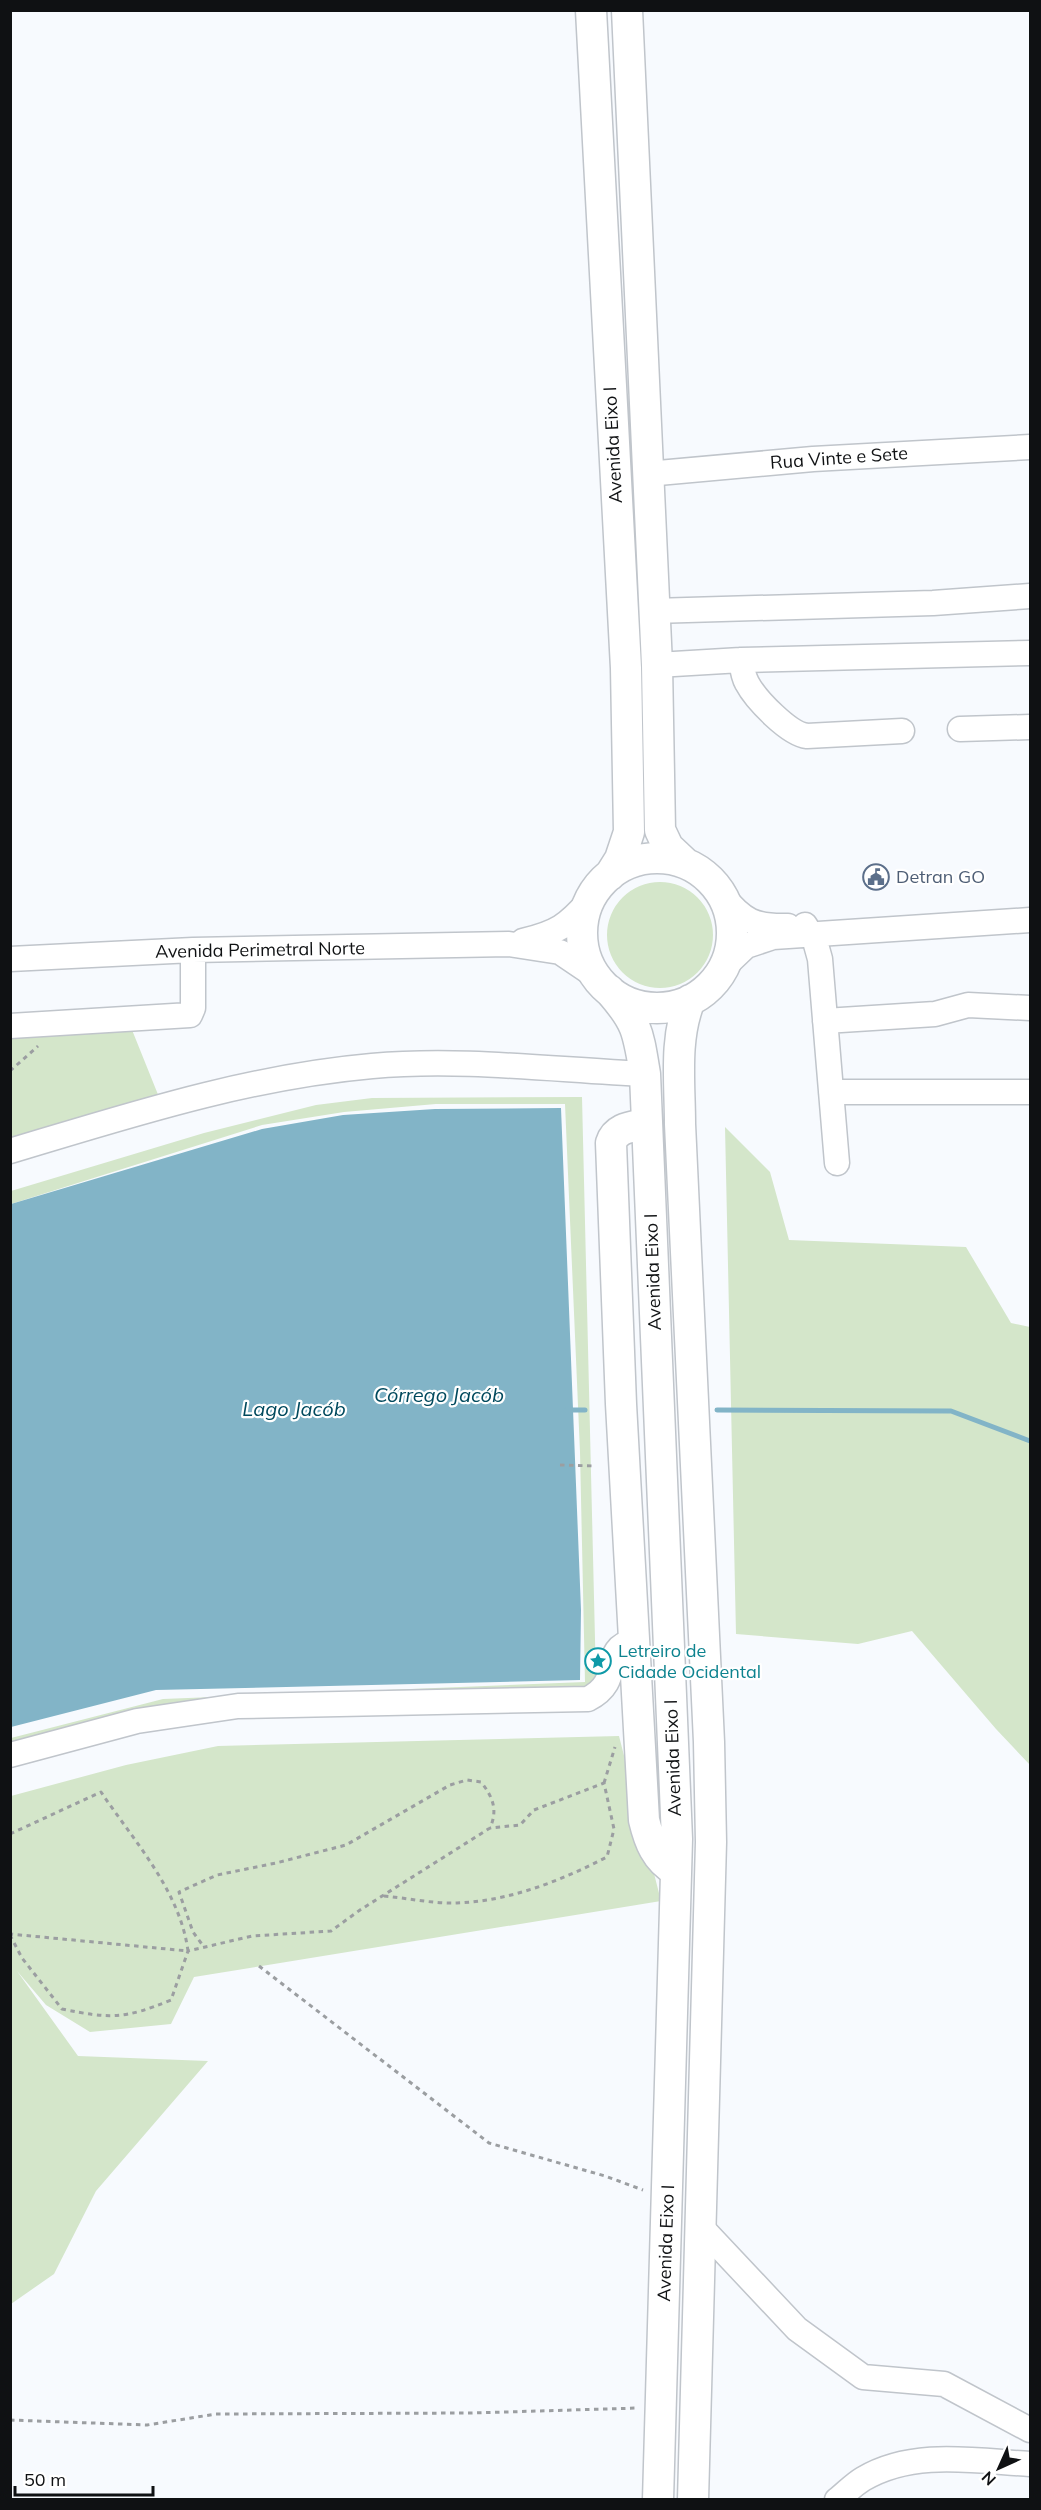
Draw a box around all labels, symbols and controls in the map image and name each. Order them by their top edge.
street label: Avenida Eixo I [598,386,627,504]
street label: Rua Vinte e Sete [769,441,909,474]
public building icon: Detran GO [861,862,891,892]
place label: Detran GO [896,865,985,888]
street label: Avenida Perimetral Norte [155,936,365,963]
street label: Avenida Eixo I [639,1213,666,1331]
water label: Córrego Jacób [374,1382,504,1407]
water label: Lago Jacób [242,1396,346,1421]
place label: Letreiro de Cidade Ocidental [618,1639,761,1683]
place icon: Letreiro de Cidade Ocidental [583,1646,613,1676]
street label: Avenida Eixo I [659,1699,686,1817]
street label: Avenida Eixo I [652,2184,679,2302]
north arrow [969,2438,1029,2498]
scale bar [15,2459,153,2497]
text: N [977,2467,1000,2490]
text: 50 m [24,2468,66,2491]

